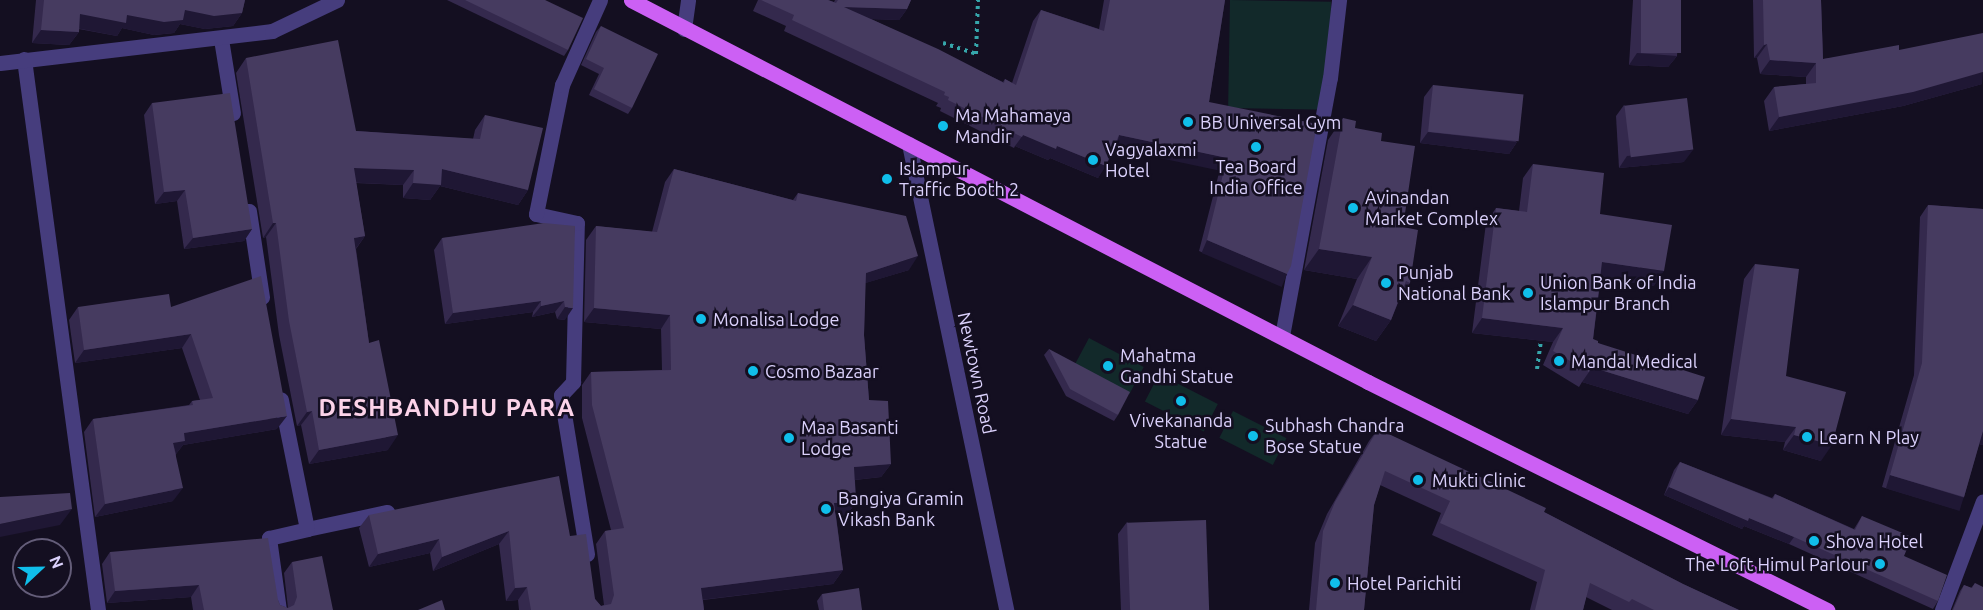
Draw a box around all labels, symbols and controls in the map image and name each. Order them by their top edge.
place label: Ma Mahamaya Mandir [955,105,1071,148]
place label: BB Universal Gym [1200,111,1341,133]
marker: BB Universal Gym [1181,115,1195,129]
marker: Ma Mahamaya Mandir [936,119,950,133]
place label: Vagyalaxmi Hotel [1105,139,1197,182]
marker: Tea Board India Office [1249,140,1263,154]
marker: Vagyalaxmi Hotel [1086,153,1100,167]
place label: Tea Board India Office [1209,156,1303,198]
place label: Islampur Traffic Booth 2 [899,158,1019,201]
marker: Islampur Traffic Booth 2 [880,172,894,186]
place label: Avinandan Market Complex [1365,187,1498,230]
marker: Avinandan Market Complex [1346,201,1360,215]
place label: Punjab National Bank [1398,262,1510,304]
place label: Union Bank of India Islampur Branch [1540,272,1697,314]
marker: Punjab National Bank [1379,276,1393,290]
marker: Union Bank of India Islampur Branch [1521,286,1535,300]
place label: Monalisa Lodge [713,308,839,330]
street label: Newtown Road [954,310,1000,436]
marker: Monalisa Lodge [694,312,708,326]
place label: Mahatma Gandhi Statue [1120,345,1234,388]
place label: Mandal Medical [1571,350,1698,372]
marker: Mandal Medical [1552,354,1566,368]
marker: Mahatma Gandhi Statue [1101,359,1115,373]
place label: Cosmo Bazaar [765,360,879,382]
marker: Cosmo Bazaar [746,364,760,378]
district label: DESHBANDHU PARA [318,394,576,422]
marker: Vivekananda Statue [1174,394,1188,408]
place label: Vivekananda Statue [1130,410,1232,452]
place label: Subhash Chandra Bose Statue [1265,415,1404,458]
place label: Maa Basanti Lodge [801,417,899,460]
place label: Learn N Play [1819,426,1919,448]
marker: Subhash Chandra Bose Statue [1246,429,1260,443]
marker: Learn N Play [1800,430,1814,444]
marker: Maa Basanti Lodge [782,431,796,445]
place label: Mukti Clinic [1432,469,1526,491]
marker: Mukti Clinic [1409,471,1427,489]
place label: Bangiya Gramin Vikash Bank [838,488,964,530]
marker: Bangiya Gramin Vikash Bank [819,502,833,516]
place label: Shova Hotel [1826,530,1923,552]
marker: Shova Hotel [1807,534,1821,548]
north arrow [12,538,72,598]
text: N [46,553,67,571]
place label: The Loft Himul Parlour [1685,553,1868,575]
marker: The Loft Himul Parlour [1873,557,1887,571]
place label: Hotel Parichiti [1347,572,1461,594]
marker: Hotel Parichiti [1328,576,1342,590]

